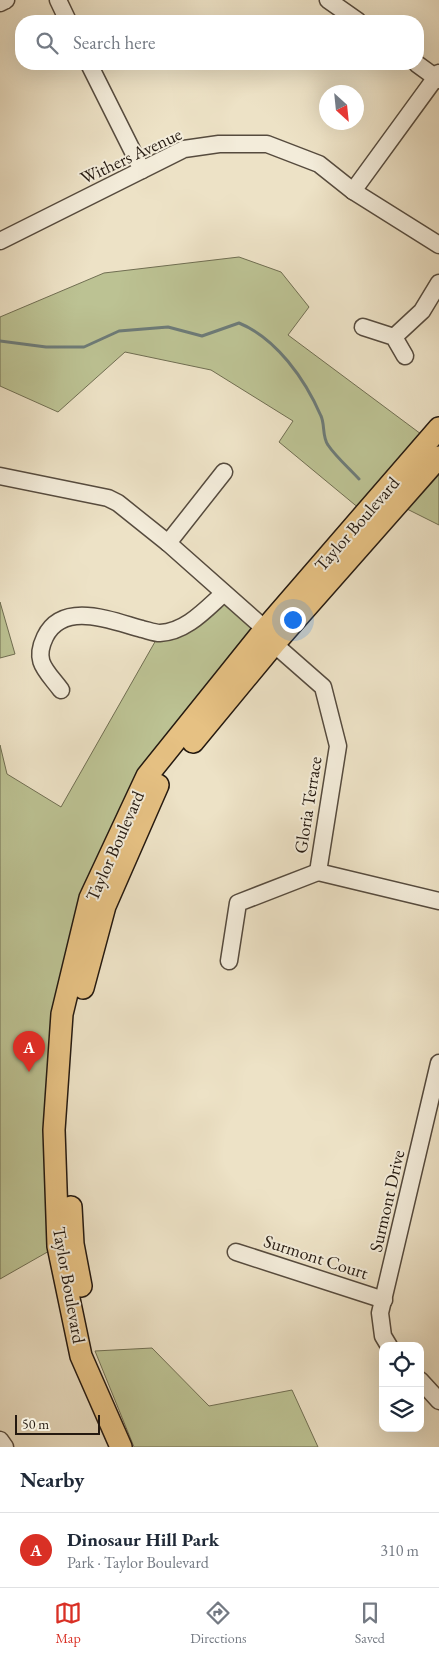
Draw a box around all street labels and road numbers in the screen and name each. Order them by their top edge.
street label: Withers Avenue [76,122,185,189]
street label: Taylor Boulevard [309,471,405,576]
street label: Gloria Terrace [288,755,327,855]
street label: Taylor Boulevard [80,786,149,904]
street label: Surmont Drive [364,1148,409,1254]
street label: Taylor Boulevard [48,1225,91,1346]
street label: Surmont Court [261,1229,372,1284]

